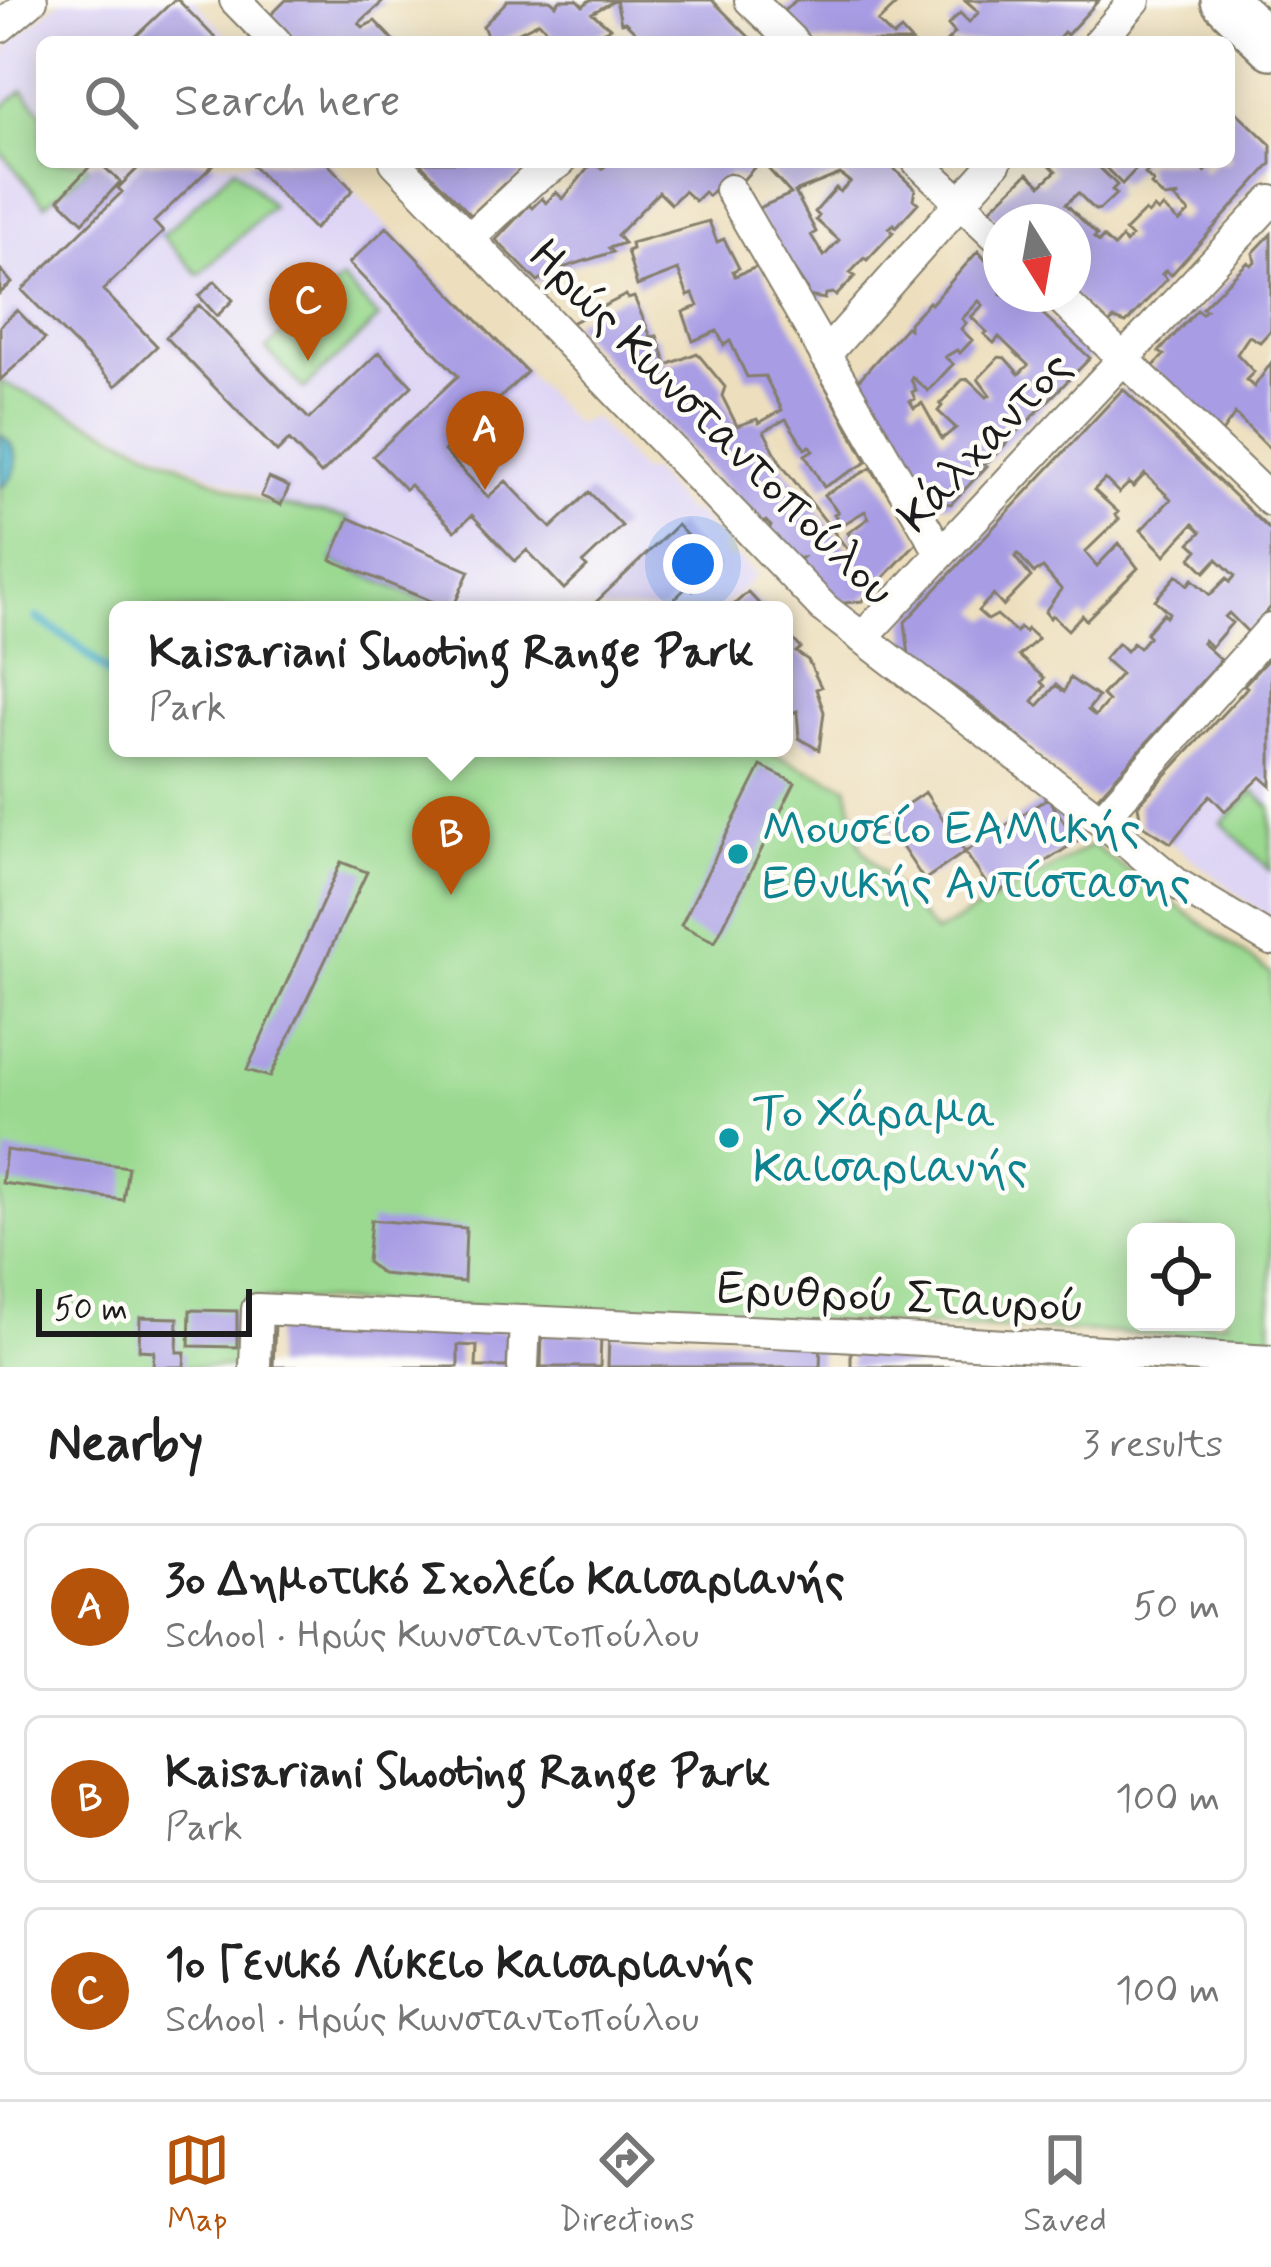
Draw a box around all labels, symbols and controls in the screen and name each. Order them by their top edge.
search box [36,36,1235,168]
icon: search [78,69,144,135]
text: Search here [174,73,401,132]
north arrow [983,204,1091,312]
street label: Ηρώς Κωνσταντοπούλου [513,226,908,621]
pin: C [269,262,347,361]
street label: Κάλχαντος [885,337,1087,547]
pin: A [446,391,524,490]
your location [663,534,723,594]
popup [109,601,793,757]
text: Kaisariani Shooting Range Park [148,624,754,683]
text: Park [148,683,226,734]
pin: B [412,796,490,895]
place label: Μουσείο ΕΑΜικής Εθνικής Αντίστασης [762,798,1191,916]
marker: Μουσείο ΕΑΜικής Εθνικής Αντίστασης [725,841,751,867]
place label: Το Χάραμα Καισαριανής [753,1082,1028,1200]
marker: Το Χάραμα Καισαριανής [716,1125,742,1151]
map controls [1127,1223,1235,1331]
button: locate [1127,1223,1235,1331]
street label: Ερυθρού Σταυρού [715,1257,1086,1340]
scale bar [36,1283,252,1336]
text: 50 m [54,1288,128,1332]
text: Nearby [48,1412,203,1478]
text: 3 results [1082,1420,1223,1471]
text: 3ο Δημοτικό Σχολείο Καισαριανής [165,1552,845,1611]
text: A [77,1582,103,1633]
text: 50 m [1133,1582,1220,1633]
text: School · Ηρώς Κωνσταντοπούλου [165,1611,699,1662]
text: Kaisariani Shooting Range Park [165,1744,770,1803]
text: B [78,1774,102,1825]
text: 100 m [1115,1774,1220,1825]
text: Park [165,1803,243,1854]
text: 1ο Γενικό Λύκειο Καισαριανής [165,1936,754,1995]
text: C [76,1966,104,2017]
text: 100 m [1115,1966,1220,2017]
text: School · Ηρώς Κωνσταντοπούλου [165,1995,699,2046]
tab: Map [164,2127,230,2243]
tab: Directions [559,2127,695,2243]
tab: Saved [1023,2127,1107,2243]

